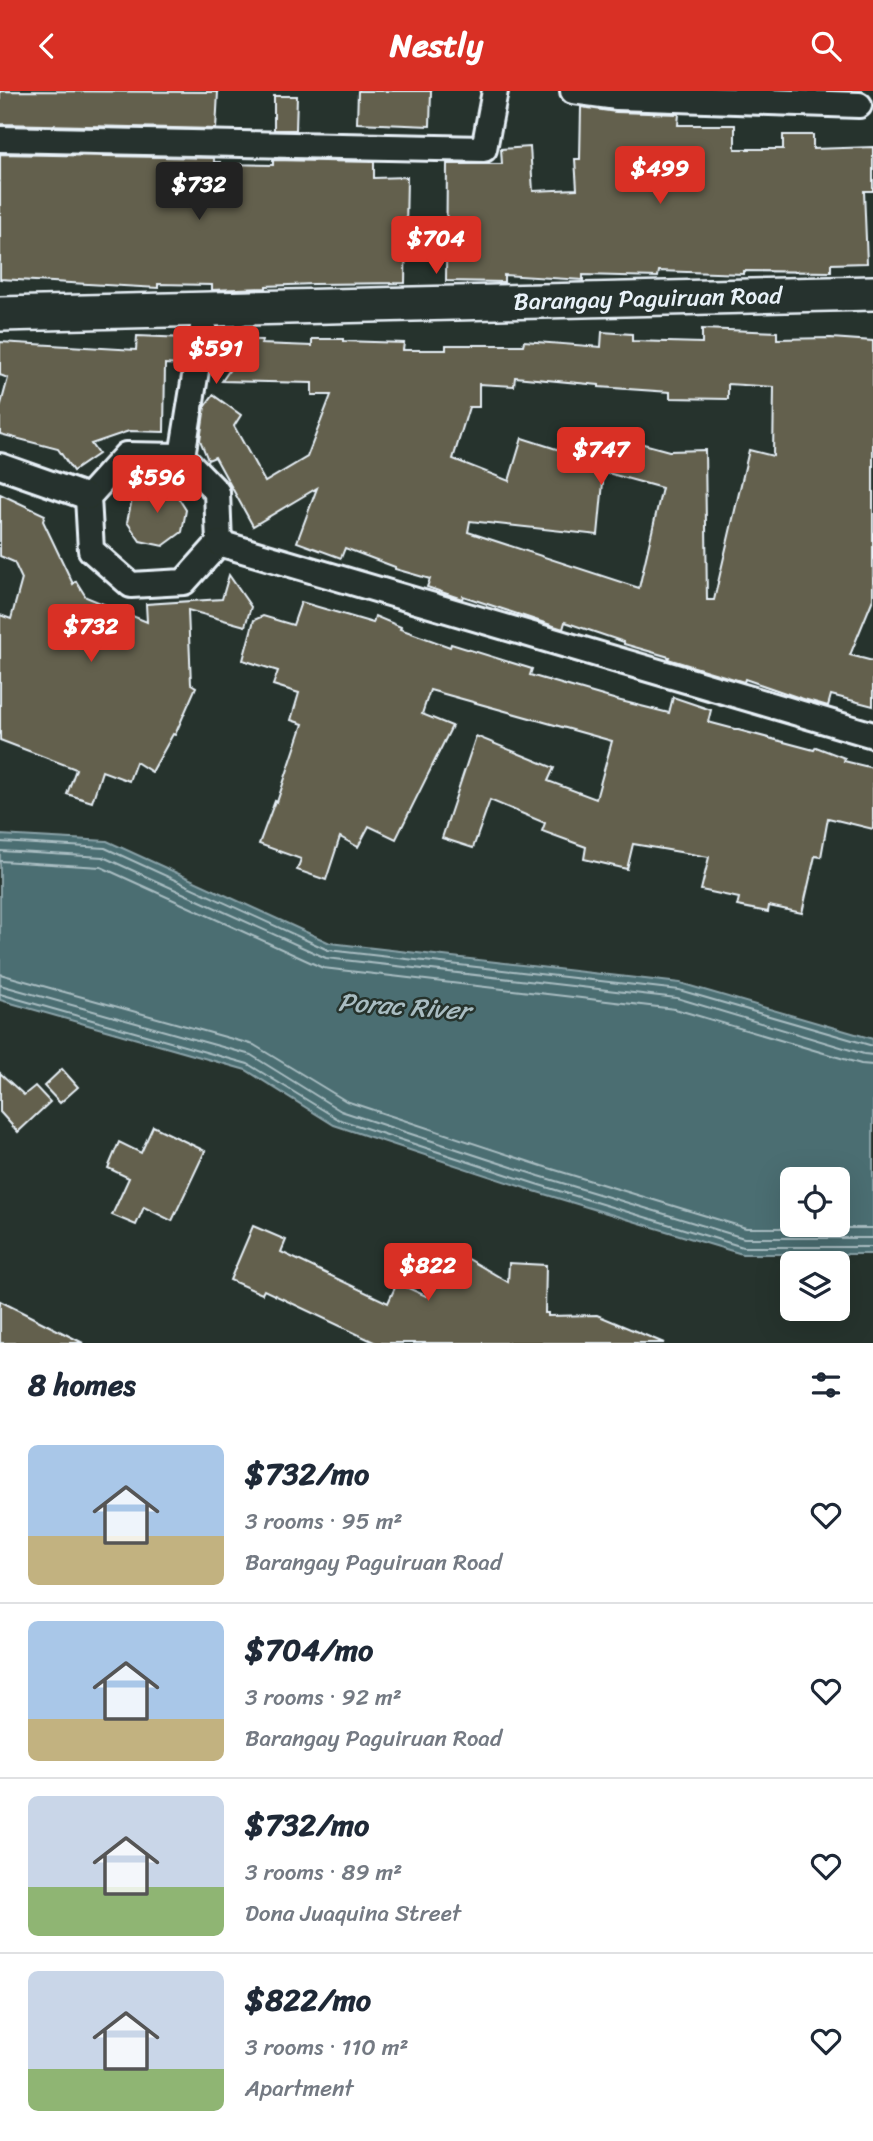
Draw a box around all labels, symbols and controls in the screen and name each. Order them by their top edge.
text: Nestly [390,17,483,74]
icon: back [28,27,66,65]
icon: search [807,27,845,65]
pin: $499 [619,146,701,206]
text: $499 [631,148,689,189]
pin: $732 [158,163,240,222]
text: $732 [172,164,226,205]
pin: $704 [395,216,477,276]
text: $704 [407,218,465,259]
street label: Barangay Paguiruan Road [513,274,784,323]
pin: $591 [175,327,257,386]
text: $591 [189,328,243,369]
pin: $747 [560,427,642,487]
text: $747 [573,429,629,470]
pin: $596 [116,455,198,515]
text: $596 [129,457,185,498]
pin: $732 [50,605,132,664]
text: $732 [64,606,118,647]
water label: Porac River [337,978,476,1034]
map controls [780,1167,850,1321]
button: locate [780,1167,850,1237]
pin: $822 [387,1243,469,1303]
text: $822 [400,1245,456,1286]
button: layers [780,1251,850,1321]
text: 8 homes [28,1358,136,1412]
icon: filters [807,1366,845,1404]
text: $732/mo [245,1447,369,1501]
icon: home [84,1473,168,1557]
icon: heart [807,1496,845,1534]
text: 3 rooms · 95 m² [245,1501,402,1542]
text: Barangay Paguiruan Road [245,1542,502,1583]
text: $704/mo [245,1623,373,1677]
icon: home [84,1649,168,1733]
icon: heart [807,1672,845,1710]
text: 3 rooms · 92 m² [245,1677,402,1718]
text: Barangay Paguiruan Road [245,1718,502,1759]
text: $732/mo [245,1798,369,1852]
icon: home [84,1824,168,1908]
icon: heart [807,1847,845,1885]
text: 3 rooms · 89 m² [245,1852,402,1893]
text: Dona Juaquina Street [245,1893,461,1934]
text: $822/mo [245,1973,371,2027]
icon: home [84,1999,168,2083]
icon: heart [807,2022,845,2060]
text: 3 rooms · 110 m² [245,2027,409,2068]
text: Apartment [245,2068,354,2109]

